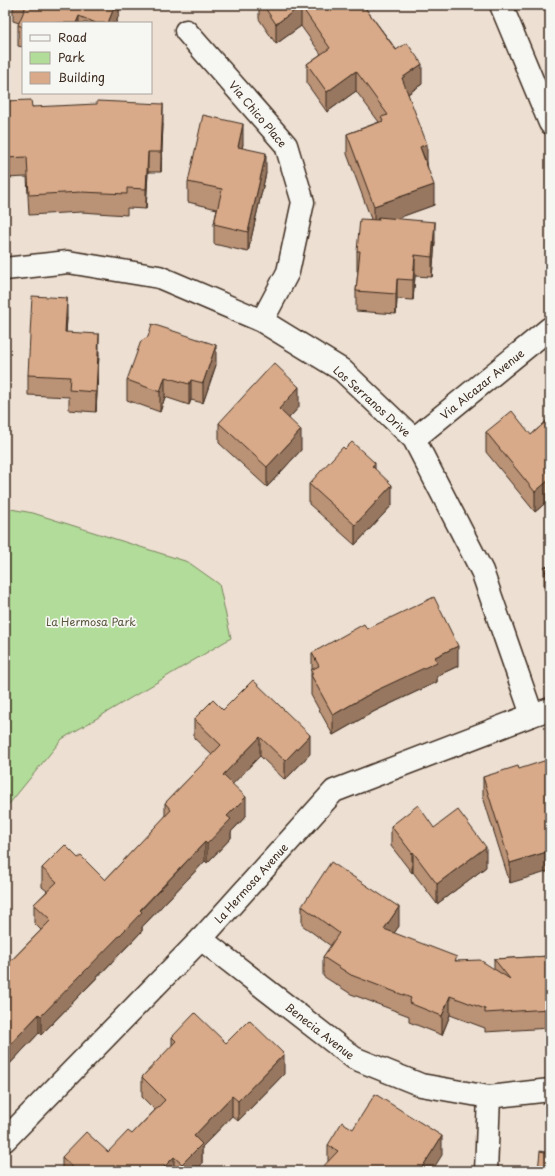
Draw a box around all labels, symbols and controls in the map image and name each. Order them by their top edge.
legend [22,22,152,94]
text: Road [58,28,87,46]
text: Park [58,48,85,66]
text: Building [58,68,105,86]
street label: Via Chico Place [225,77,291,151]
street label: Via Alcazar Avenue [436,345,528,423]
street label: Los Serranos Drive [329,361,415,441]
park label: La Hermosa Park [46,613,136,630]
street label: La Hermosa Avenue [210,839,292,927]
street label: Benecia Avenue [282,999,358,1063]

